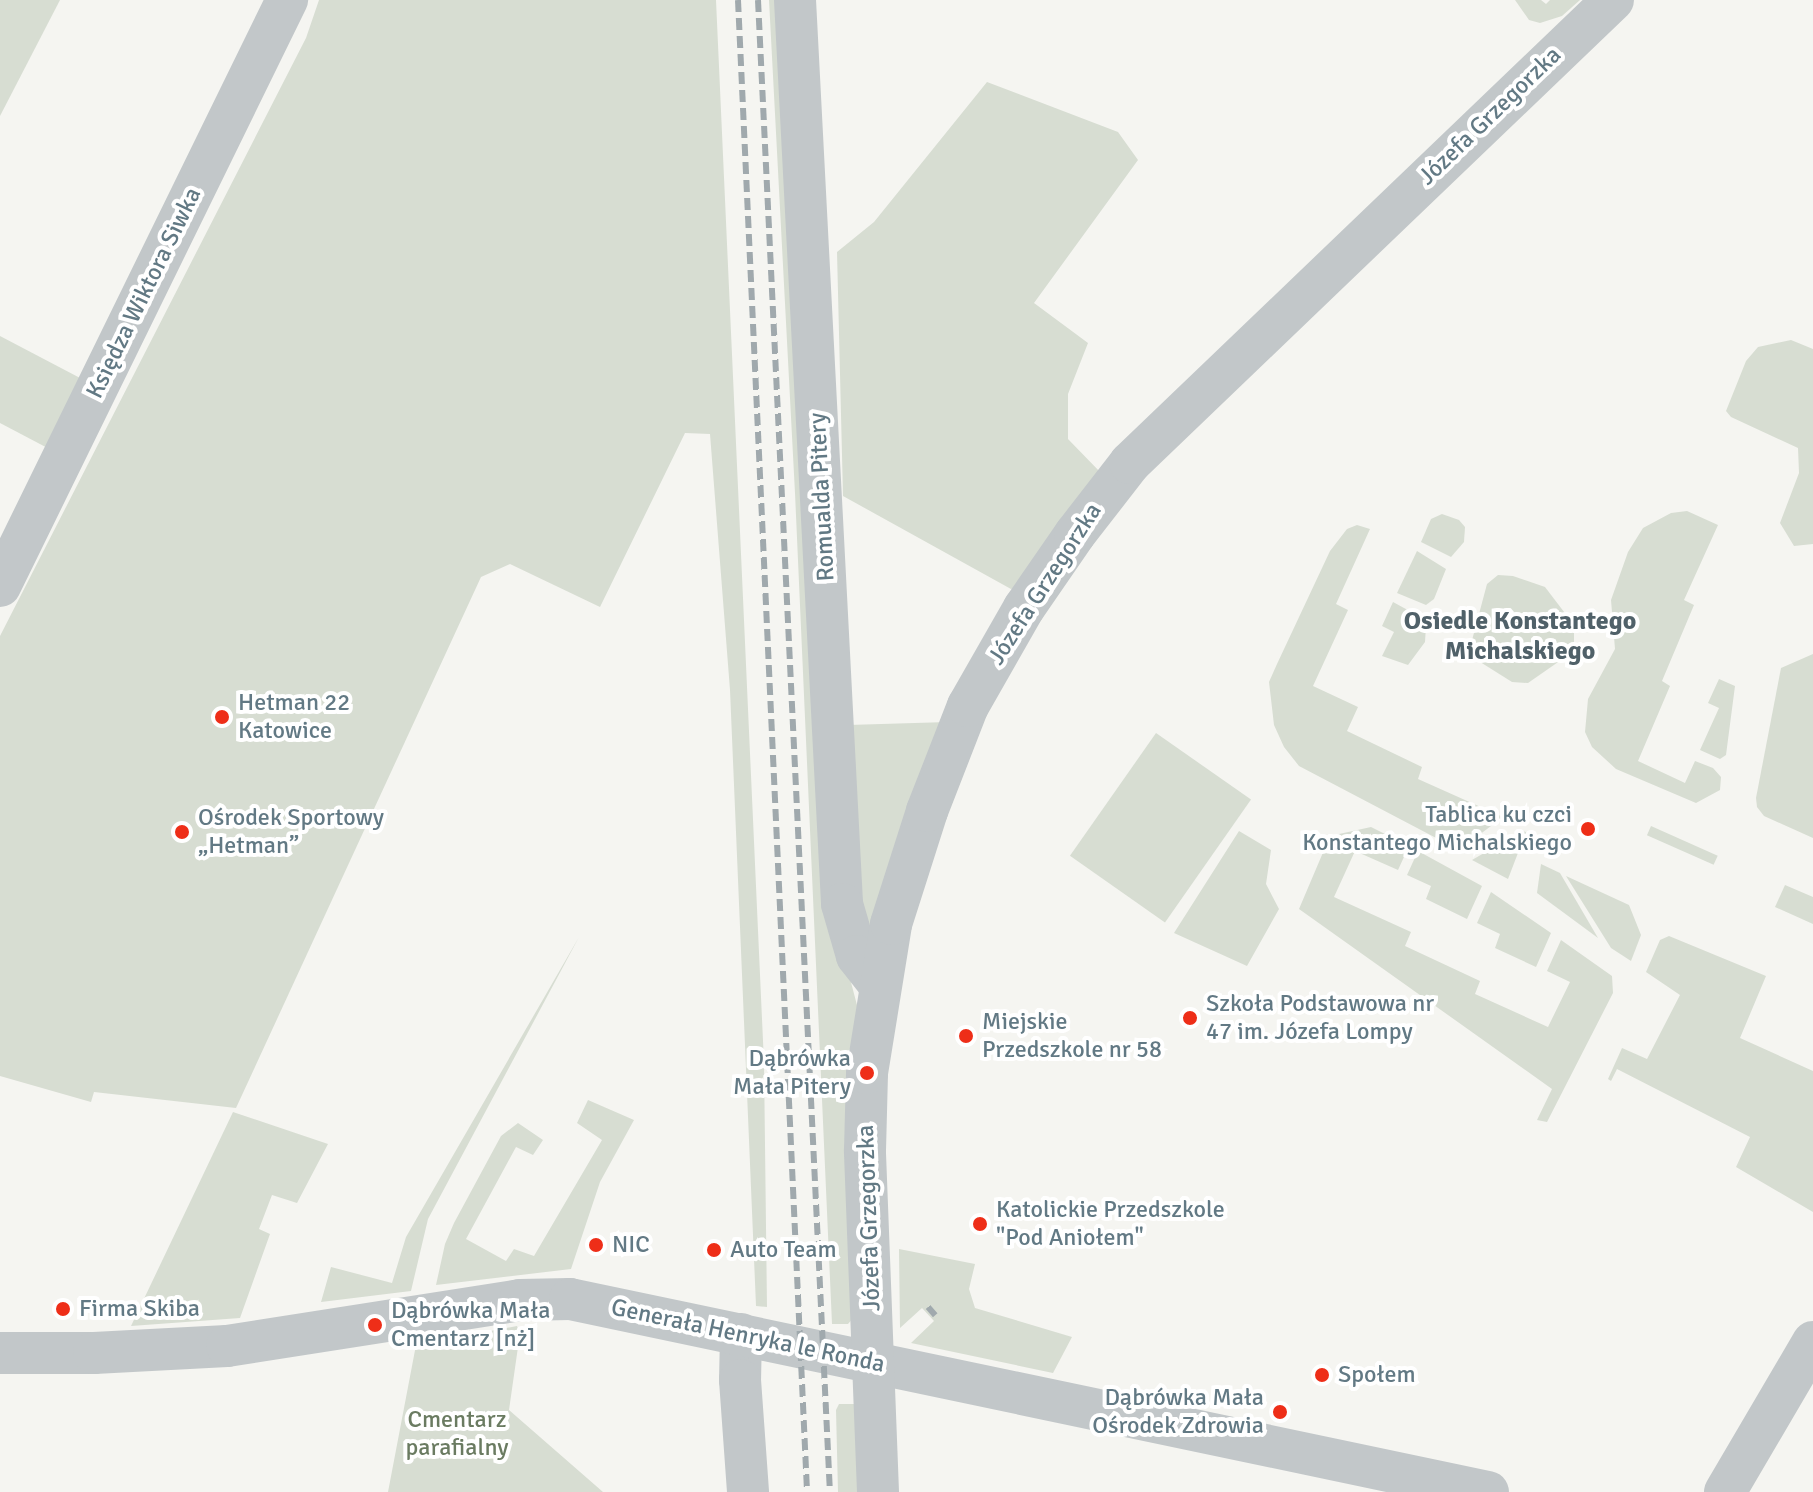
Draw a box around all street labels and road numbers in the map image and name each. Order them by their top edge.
street label: Józefa Grzegorzka [1413,41,1567,191]
street label: Księdza Wiktora Siwka [80,183,208,403]
street label: Romualda Pitery [803,412,841,582]
street label: Józefa Grzegorzka [982,498,1108,670]
street label: Józefa Grzegorzka [851,1124,887,1312]
street label: Generała Henryka le Ronda [609,1293,887,1379]

